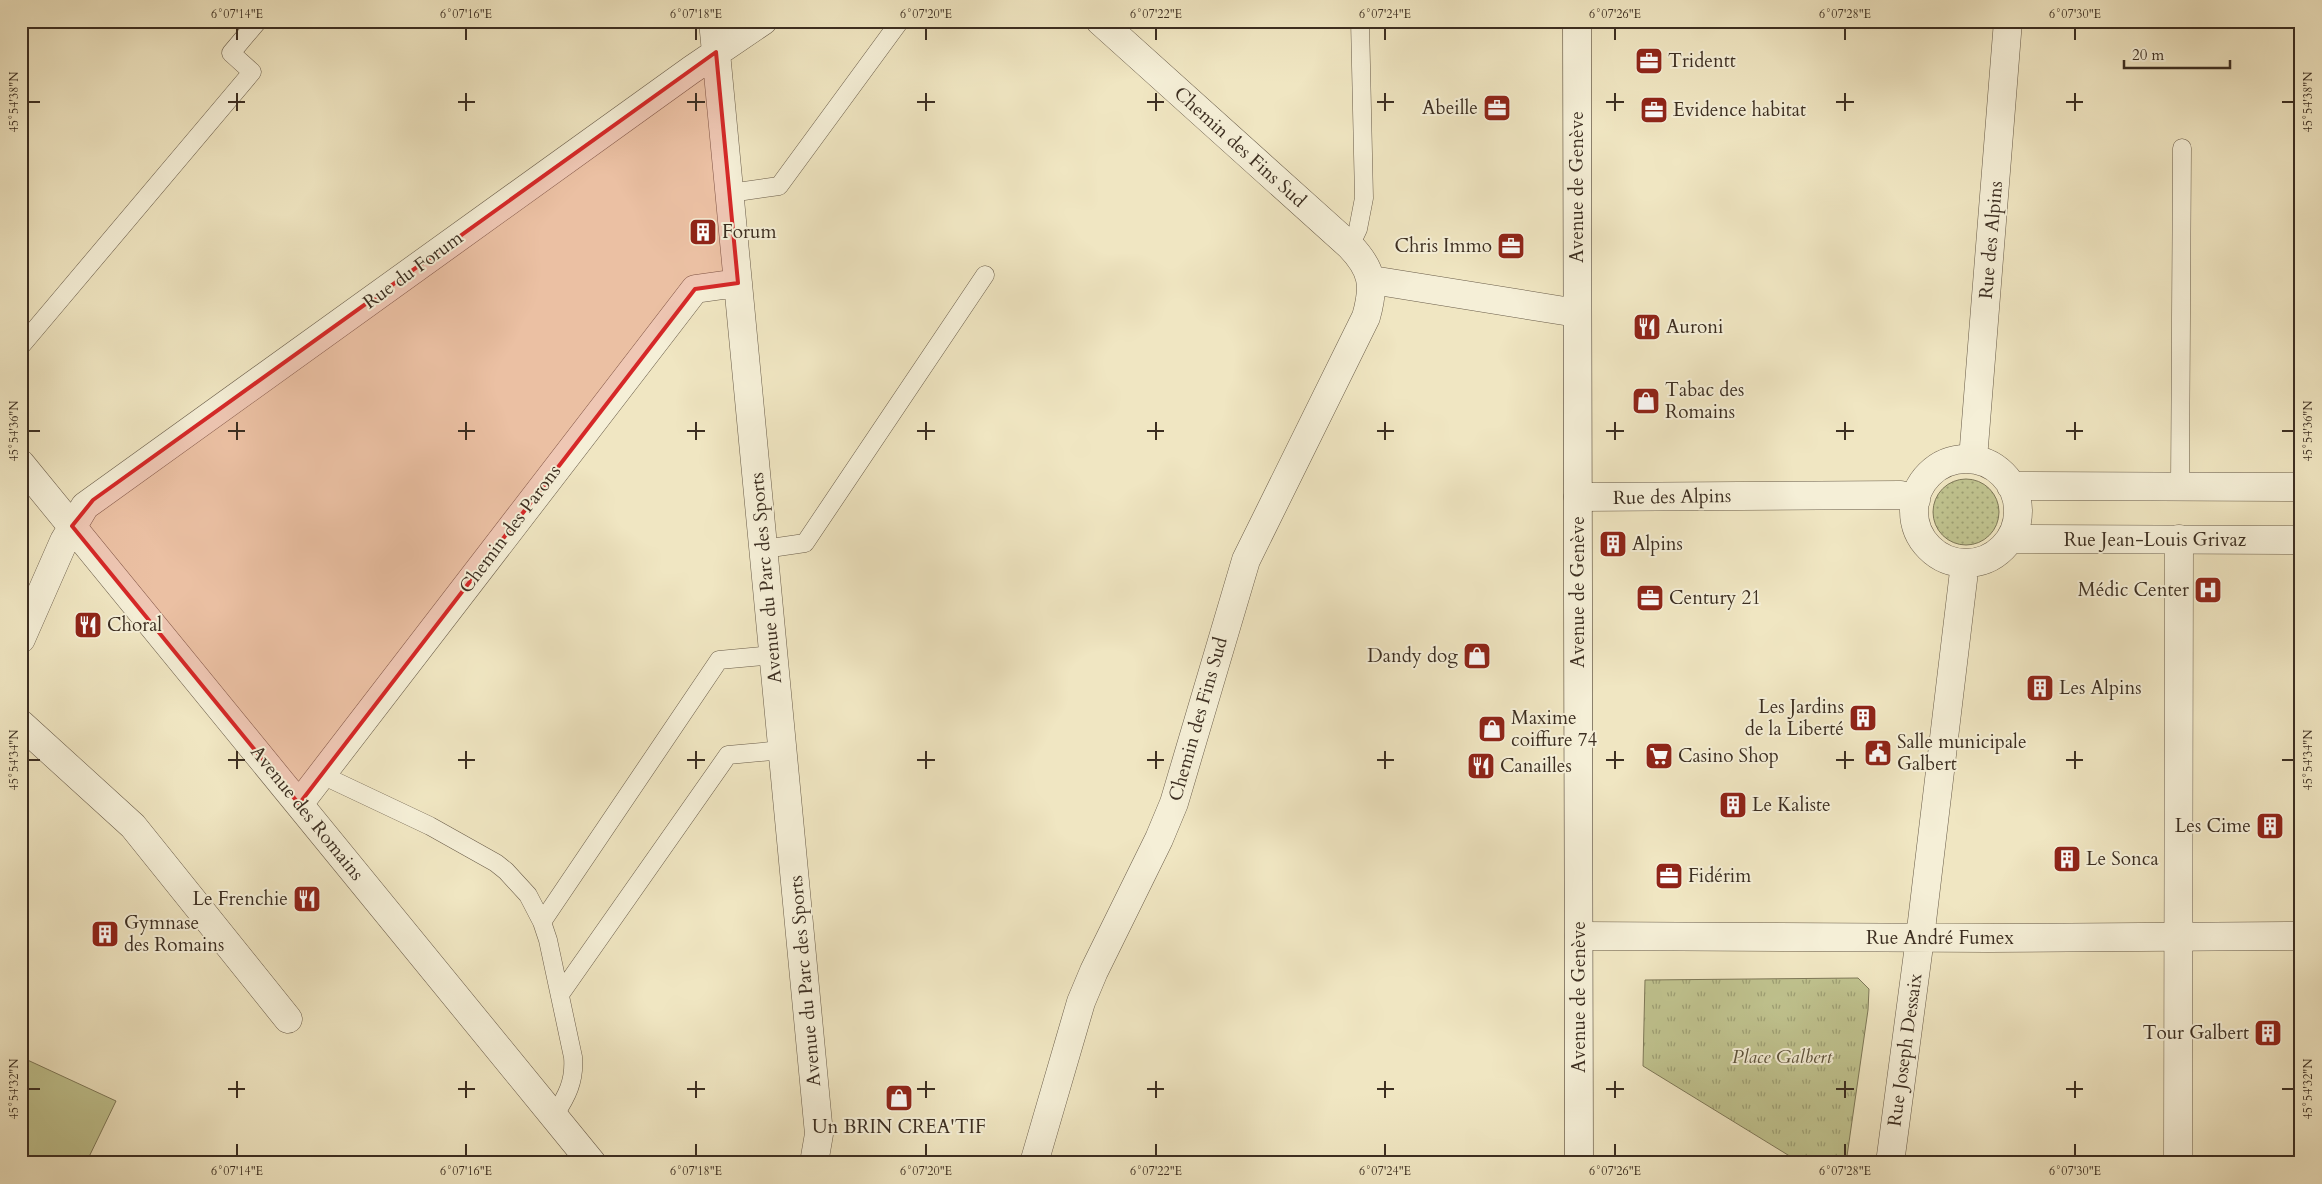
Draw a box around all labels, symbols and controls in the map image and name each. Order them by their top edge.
text: 6°07'14"E [211,6,263,22]
text: 6°07'16"E [440,6,492,22]
text: 6°07'18"E [670,6,722,22]
text: 6°07'20"E [900,6,952,22]
text: 6°07'22"E [1130,6,1182,22]
text: 6°07'24"E [1359,6,1411,22]
text: 6°07'26"E [1589,6,1641,22]
text: 6°07'28"E [1819,6,1871,22]
text: 6°07'30"E [2049,6,2101,22]
scale bar [2124,38,2231,70]
text: 20 m [2132,45,2164,65]
office icon: Tridentt [1634,46,1664,76]
place label: Tridentt [1668,48,1736,74]
text: 45°54'38"N [6,71,22,132]
text: 45°54'38"N [2300,71,2316,132]
street label: Chemin des Fins Sud [1168,81,1312,213]
office icon: Abeille [1482,93,1512,123]
place label: Abeille [1422,95,1478,121]
office icon: Evidence habitat [1639,95,1669,125]
place label: Evidence habitat [1673,97,1806,123]
street label: Avenue de Genève [1564,111,1590,263]
street label: Rue des Alpins [1973,180,2009,300]
building icon: Forum [688,217,718,247]
place label: Forum [722,219,777,245]
street label: Rue du Forum [358,224,469,315]
office icon: Chris Immo [1496,231,1526,261]
place label: Chris Immo [1394,233,1492,259]
restaurant icon: Auroni [1632,312,1662,342]
place label: Auroni [1666,314,1723,340]
place label: Tabac des Romains [1665,377,1744,425]
shop icon: Tabac des Romains [1631,386,1661,416]
text: 45°54'36"N [6,400,22,461]
text: 45°54'36"N [2300,400,2316,461]
street label: Chemin des Parons [453,459,567,599]
street label: Avenue du Parc des Sports [744,471,788,685]
street label: Rue des Alpins [1613,483,1731,511]
street label: Avenue de Genève [1565,516,1591,668]
street label: Rue Jean-Louis Grivaz [2064,527,2247,553]
building icon: Alpins [1598,529,1628,559]
place label: Alpins [1632,531,1683,557]
hospital icon: Médic Center [2193,575,2223,605]
place label: Médic Center [2078,577,2189,603]
office icon: Century 21 [1635,583,1665,613]
place label: Century 21 [1669,585,1761,611]
restaurant icon: Choral [73,610,103,640]
place label: Choral [107,612,162,638]
street label: Chemin des Fins Sud [1162,634,1234,804]
shop icon: Dandy dog [1462,641,1492,671]
place label: Dandy dog [1367,643,1458,669]
building icon: Les Alpins [2025,673,2055,703]
place label: Les Alpins [2059,675,2142,701]
place label: Les Jardins de la Liberté [1745,694,1844,742]
building icon: Les Jardins de la Liberté [1848,703,1878,733]
place label: Maxime coiffure 74 [1511,705,1598,753]
shop icon: Maxime coiffure 74 [1477,714,1507,744]
text: 45°54'34"N [6,729,22,790]
place label: Salle municipale Galbert [1897,729,2027,777]
text: 45°54'34"N [2300,729,2316,790]
public building icon: Salle municipale Galbert [1863,738,1893,768]
street label: Avenue des Romains [244,740,370,886]
supermarket icon: Casino Shop [1644,741,1674,771]
place label: Casino Shop [1678,743,1779,769]
restaurant icon: Canailles [1466,751,1496,781]
place label: Canailles [1500,753,1572,779]
building icon: Le Kaliste [1718,790,1748,820]
place label: Le Kaliste [1752,792,1831,818]
building icon: Les Cime [2255,811,2285,841]
place label: Les Cime [2175,813,2251,839]
building icon: Le Sonca [2052,844,2082,874]
place label: Le Sonca [2086,846,2159,872]
office icon: Fidérim [1654,861,1684,891]
place label: Fidérim [1688,863,1752,889]
street label: Avenue du Parc des Sports [783,874,827,1088]
restaurant icon: Le Frenchie [292,884,322,914]
place label: Le Frenchie [193,886,288,912]
place label: Gymnase des Romains [124,910,224,958]
building icon: Gymnase des Romains [90,919,120,949]
street label: Avenue de Genève [1566,921,1592,1073]
street label: Rue André Fumex [1866,925,2014,951]
street label: Rue Joseph Dessaix [1881,971,1929,1128]
building icon: Tour Galbert [2253,1018,2283,1048]
place label: Tour Galbert [2142,1020,2249,1046]
park label: Place Galbert [1732,1044,1833,1070]
text: 45°54'32"N [6,1058,22,1119]
text: 45°54'32"N [2300,1058,2316,1119]
shop icon: Un BRIN CREA'TIF [884,1083,914,1113]
place label: Un BRIN CREA'TIF [812,1114,986,1140]
text: 6°07'14"E [211,1163,263,1179]
text: 6°07'16"E [440,1163,492,1179]
text: 6°07'18"E [670,1163,722,1179]
text: 6°07'20"E [900,1163,952,1179]
text: 6°07'22"E [1130,1163,1182,1179]
text: 6°07'24"E [1359,1163,1411,1179]
text: 6°07'26"E [1589,1163,1641,1179]
text: 6°07'28"E [1819,1163,1871,1179]
text: 6°07'30"E [2049,1163,2101,1179]

